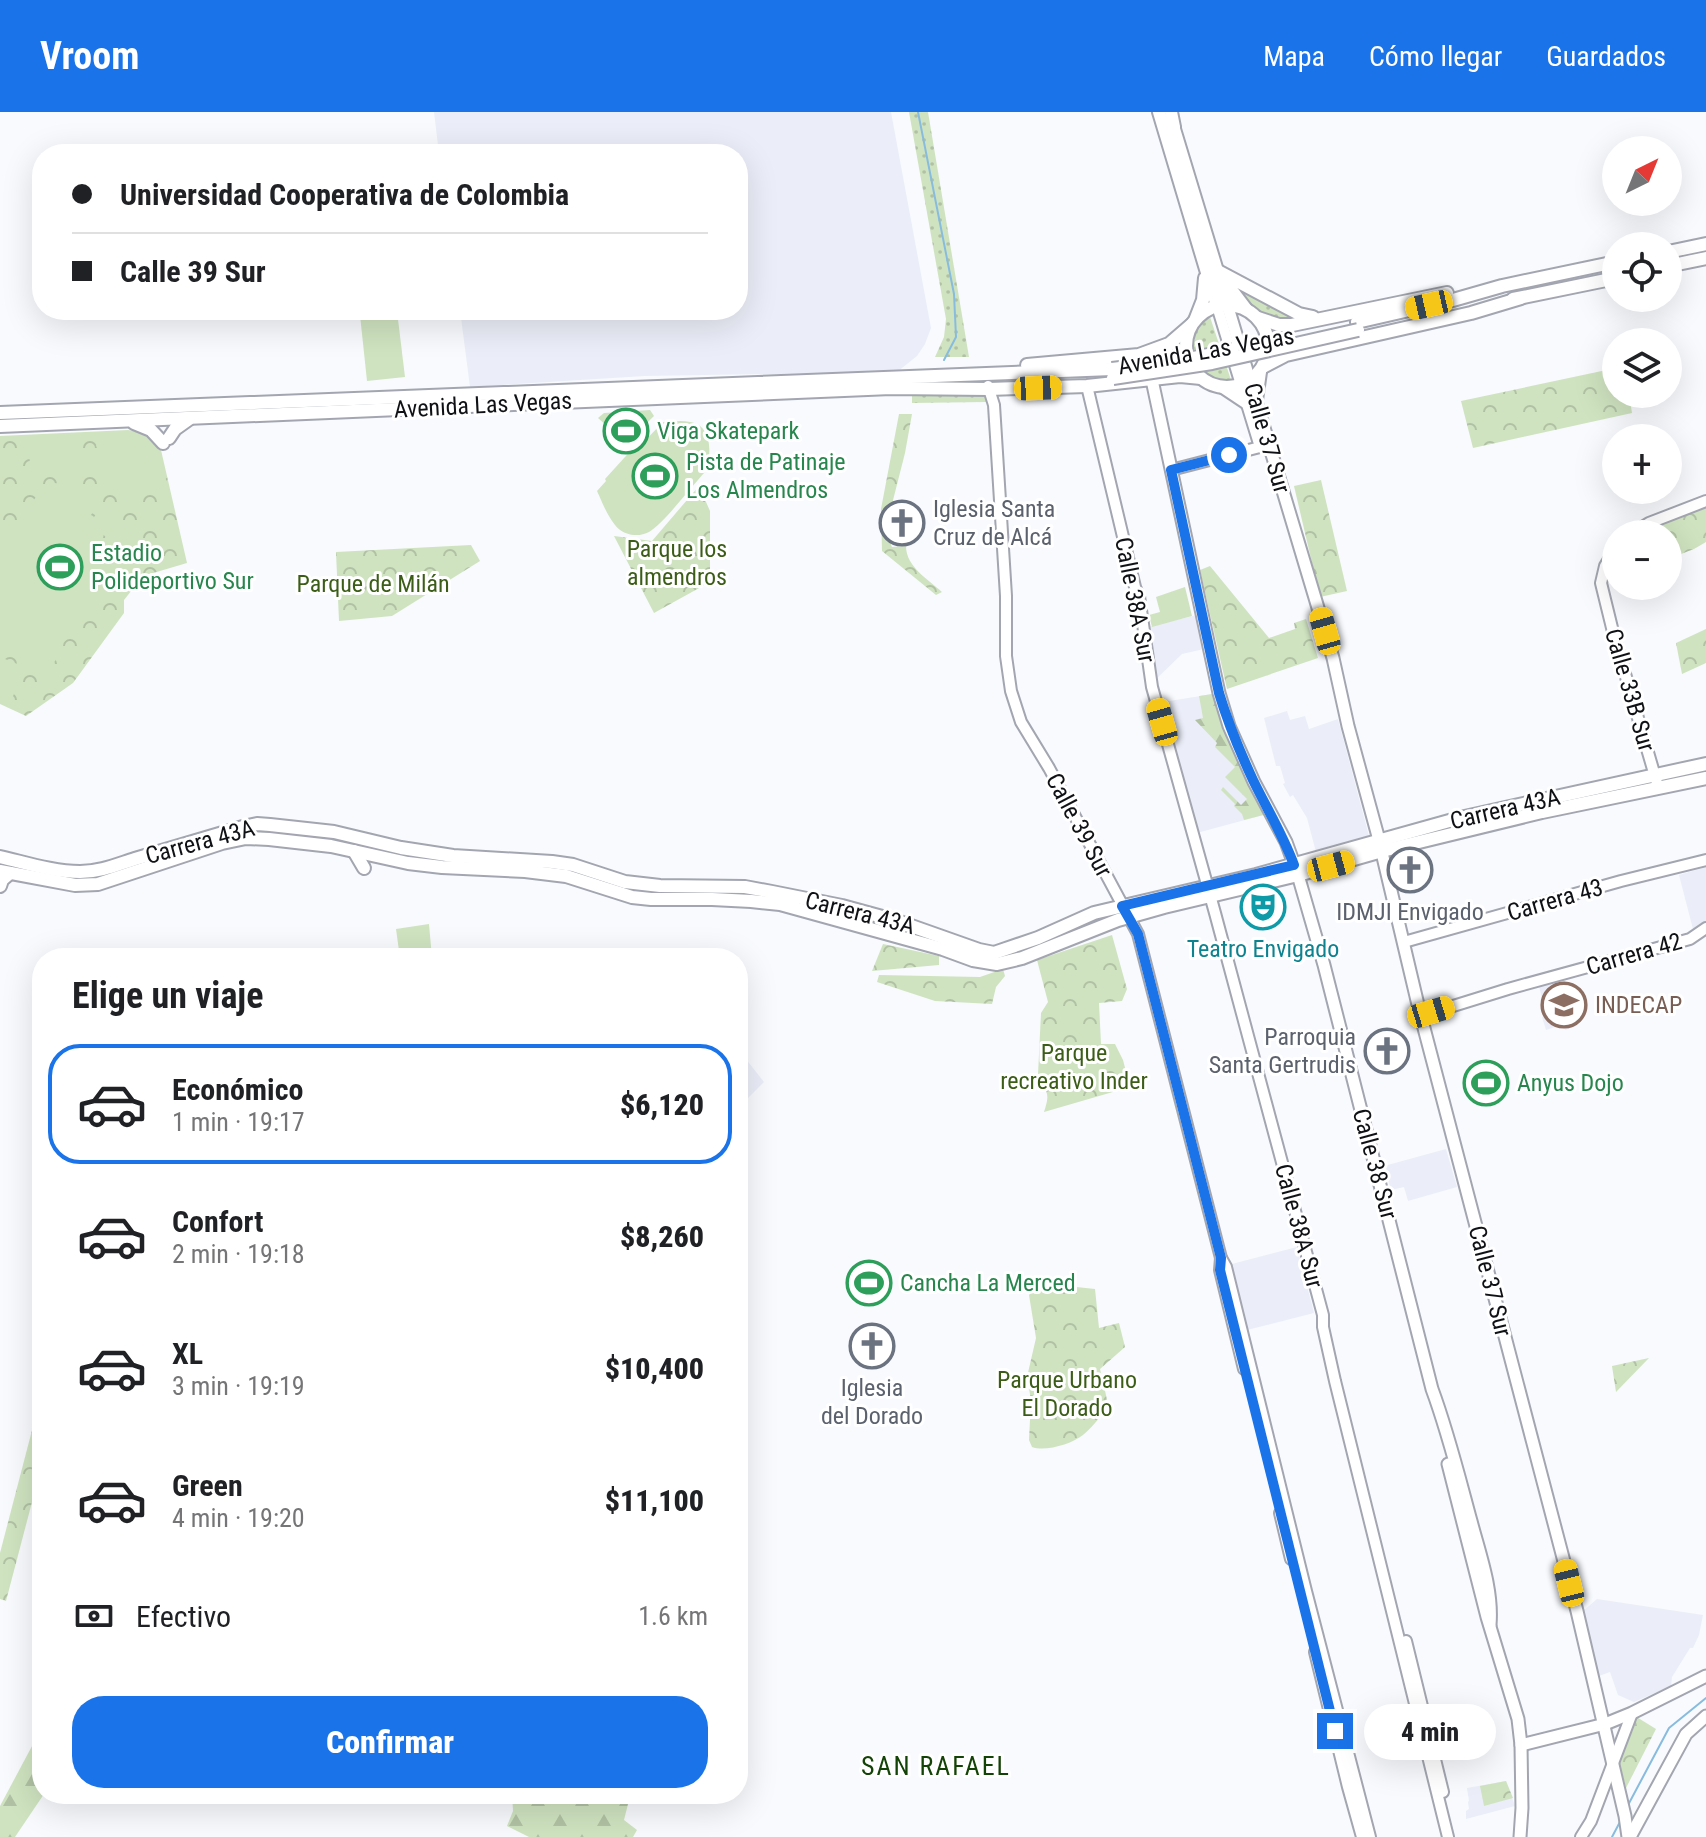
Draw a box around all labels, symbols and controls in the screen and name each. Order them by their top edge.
text: Vroom [40,34,139,78]
text: Mapa [1263,40,1325,73]
text: Cómo llegar [1369,40,1502,73]
text: Guardados [1546,40,1666,73]
north arrow [1602,136,1682,216]
map controls [1602,136,1682,600]
text: Universidad Cooperativa de Colombia [120,177,569,212]
button: locate [1602,232,1682,312]
text: Calle 39 Sur [120,254,266,289]
car [1403,288,1455,322]
street label: Avenida Las Vegas [1116,322,1296,380]
button: layers [1602,328,1682,408]
car [1014,375,1062,401]
street label: Calle 37 Sur [1238,380,1296,496]
street label: Avenida Las Vegas [393,386,573,424]
sports icon: Viga Skatepark [602,407,650,455]
place label: Viga Skatepark [657,417,800,445]
button: + [1602,424,1682,504]
route start [1211,437,1247,473]
place label: Pista de Patinaje Los Almendros [686,448,846,504]
sports icon: Pista de Patinaje Los Almendros [631,452,679,500]
place label: Iglesia Santa Cruz de Alcá [933,495,1055,551]
church icon: Iglesia Santa Cruz de Alcá [878,499,926,547]
button: − [1602,520,1682,600]
park label: Parque los almendros [627,535,727,591]
street label: Calle 38A Sur [1109,535,1161,665]
place label: Estadio Polideportivo Sur [91,539,254,595]
sports icon: Estadio Polideportivo Sur [36,543,84,591]
park label: Parque de Milán [296,570,450,598]
car [1307,605,1343,657]
street label: Calle 33B Sur [1599,625,1661,755]
car [1144,696,1180,748]
street label: Calle 39 Sur [1040,768,1118,882]
street label: Carrera 43A [1447,783,1563,835]
street label: Carrera 43A [142,814,258,870]
church icon: IDMJI Envigado [1386,846,1434,894]
car [1305,848,1357,884]
street label: Carrera 43 [1504,873,1606,927]
theatre icon: Teatro Envigado [1239,883,1287,931]
street label: Carrera 43A [802,886,918,940]
place label: IDMJI Envigado [1336,898,1484,926]
street label: Carrera 42 [1583,927,1685,981]
place label: Teatro Envigado [1187,935,1339,963]
text: Elige un viaje [72,975,263,1017]
school or university icon: INDECAP [1540,981,1588,1029]
place label: INDECAP [1595,991,1682,1019]
car [1405,994,1457,1030]
place label: Parroquia Santa Gertrudis [1209,1023,1356,1079]
church icon: Parroquia Santa Gertrudis [1363,1027,1411,1075]
park label: Parque recreativo Inder [1000,1039,1148,1095]
sports icon: Anyus Dojo [1462,1059,1510,1107]
icon: car [76,1068,148,1140]
place label: Anyus Dojo [1517,1069,1624,1097]
text: Económico [172,1072,303,1107]
text: $6,120 [620,1087,704,1122]
street label: Calle 38 Sur [1347,1106,1403,1222]
text: 1 min · 19:17 [172,1107,305,1137]
street label: Calle 38A Sur [1269,1161,1329,1291]
icon: car [76,1200,148,1272]
text: Confort [172,1204,263,1239]
text: $8,260 [620,1219,704,1254]
street label: Calle 37 Sur [1463,1223,1517,1339]
text: 2 min · 19:18 [172,1239,305,1269]
sports icon: Cancha La Merced [845,1259,893,1307]
place label: Cancha La Merced [900,1269,1076,1297]
church icon: Iglesia del Dorado [848,1322,896,1370]
icon: car [76,1332,148,1404]
text: XL [172,1336,203,1371]
text: $10,400 [605,1351,704,1386]
park label: Parque Urbano El Dorado [997,1366,1137,1422]
text: 3 min · 19:19 [172,1371,305,1401]
place label: Iglesia del Dorado [821,1374,923,1430]
icon: car [76,1464,148,1536]
text: Green [172,1468,243,1503]
text: $11,100 [605,1483,704,1518]
text: 4 min · 19:20 [172,1503,305,1533]
car [1552,1557,1586,1609]
icon: cash [72,1594,116,1638]
text: Efectivo [136,1599,231,1634]
text: 1.6 km [638,1601,708,1631]
button: Confirmar [72,1696,708,1788]
callout: 4 min [1363,1703,1495,1759]
route end [1317,1713,1353,1749]
text: 4 min [1401,1717,1459,1747]
district label: SAN RAFAEL [861,1751,1011,1781]

